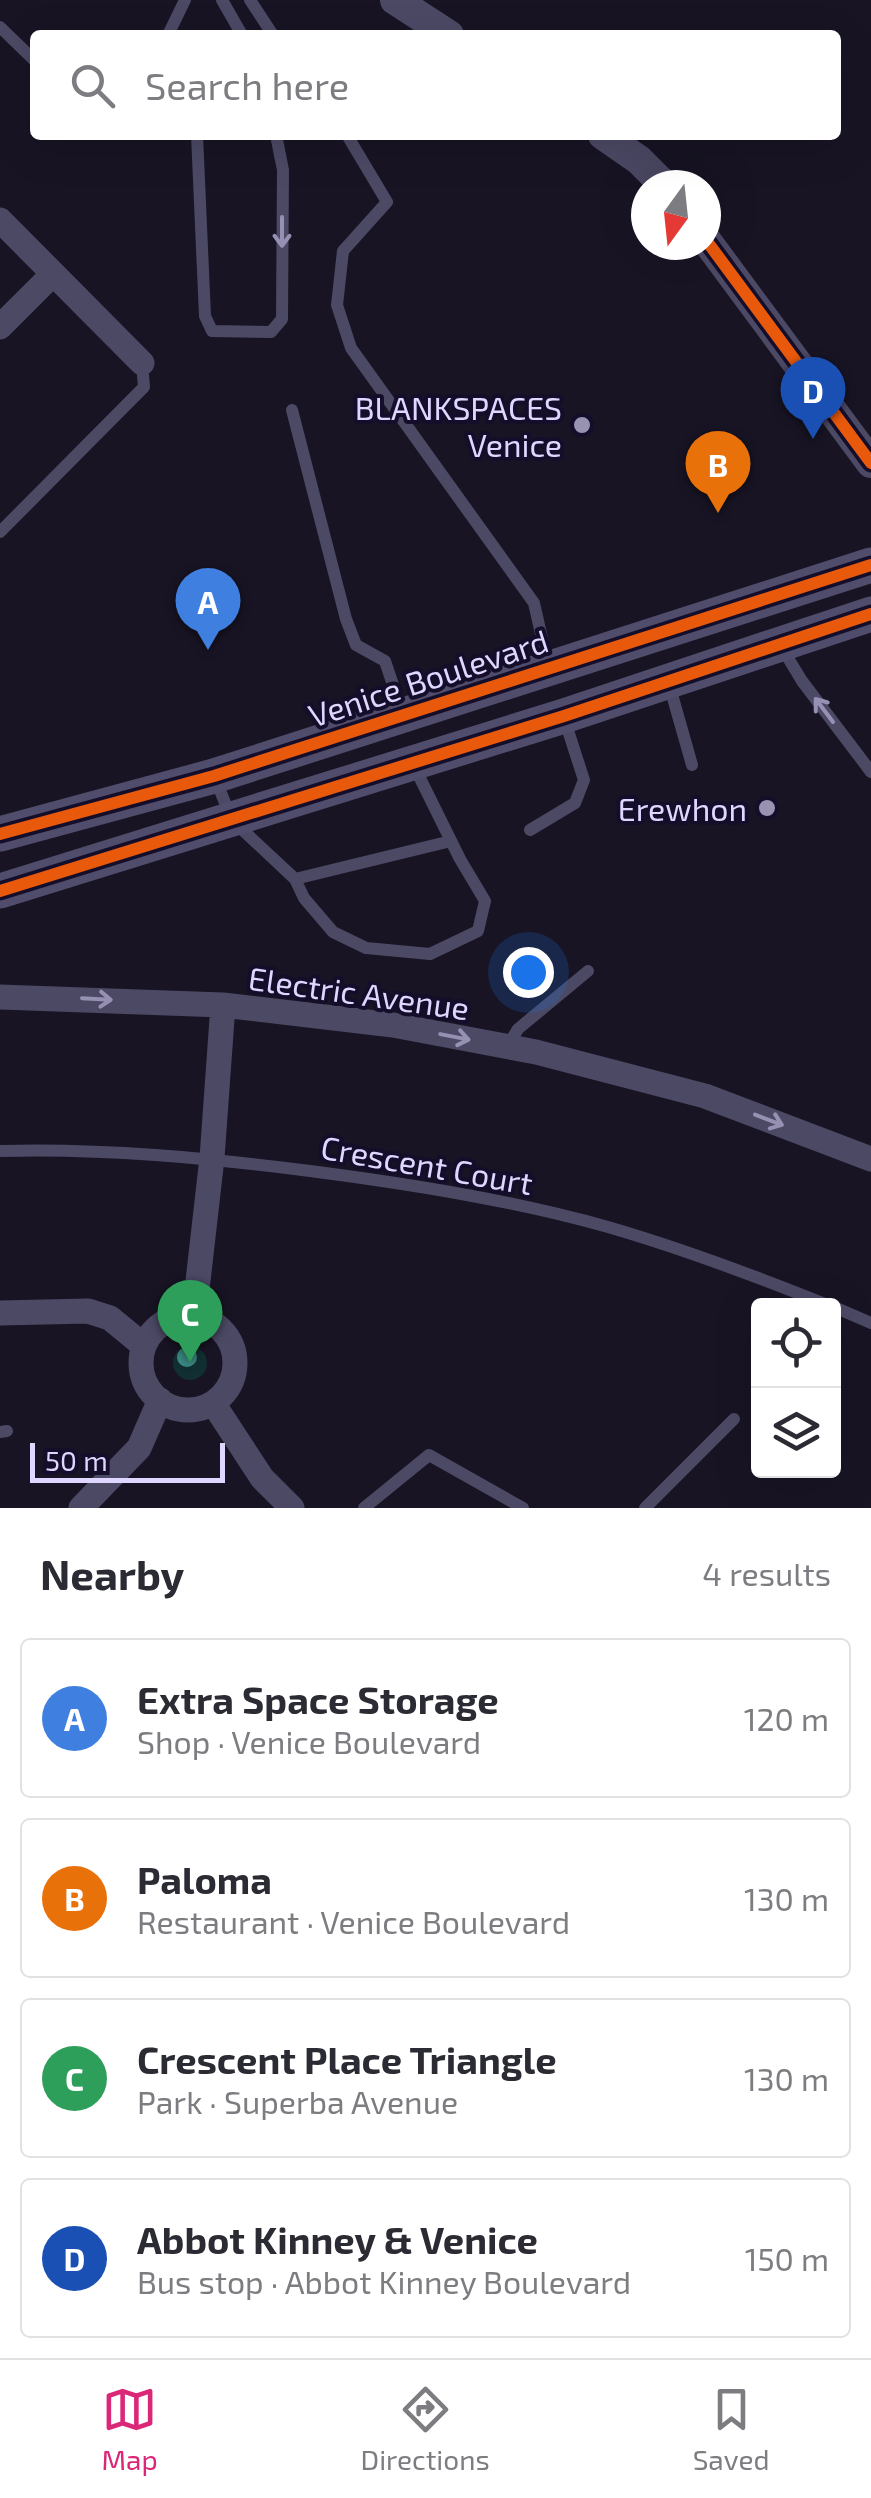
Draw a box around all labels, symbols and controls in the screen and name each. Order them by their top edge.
search box [30,30,841,140]
icon: search [65,58,120,113]
text: Search here [145,62,349,108]
north arrow [631,170,721,260]
one-way arrow [272,214,292,247]
pin: D [780,356,846,439]
place label: BLANKSPACES Venice [355,388,562,463]
marker: BLANKSPACES Venice [571,414,593,436]
pin: B [686,430,750,513]
pin: A [176,568,240,650]
street label: Venice Boulevard [303,620,553,734]
one-way arrow [813,697,834,724]
place label: Erewhon [618,789,747,827]
marker: Erewhon [756,797,778,819]
your location [503,947,554,998]
street label: Electric Avenue [246,958,472,1026]
one-way arrow [81,990,113,1009]
one-way arrow [438,1028,471,1047]
one-way arrow [752,1112,783,1130]
street label: Crescent Court [318,1127,536,1201]
pin: C [158,1280,222,1362]
map controls [751,1298,841,1478]
button: locate [751,1298,841,1388]
button: layers [751,1388,841,1478]
scale bar [30,1438,225,1482]
text: 50 m [45,1443,108,1477]
text: Nearby [40,1548,184,1598]
text: 4 results [702,1554,831,1592]
text: Extra Space Storage [137,1676,499,1722]
text: A [64,1699,85,1737]
text: 120 m [744,1699,829,1737]
text: Shop · Venice Boulevard [137,1722,481,1760]
text: Paloma [137,1856,272,1902]
text: B [64,1879,85,1917]
text: 130 m [744,1879,829,1917]
text: Restaurant · Venice Boulevard [137,1902,570,1940]
text: Crescent Place Triangle [137,2036,557,2082]
text: C [65,2059,84,2097]
text: 130 m [744,2059,829,2097]
text: Park · Superba Avenue [137,2082,458,2120]
text: Abbot Kinney & Venice [137,2216,538,2262]
text: D [64,2239,85,2277]
text: 150 m [745,2239,829,2277]
text: Bus stop · Abbot Kinney Boulevard [137,2262,631,2300]
tab: Map [101,2382,158,2476]
tab: Directions [361,2382,490,2476]
tab: Saved [693,2382,770,2476]

